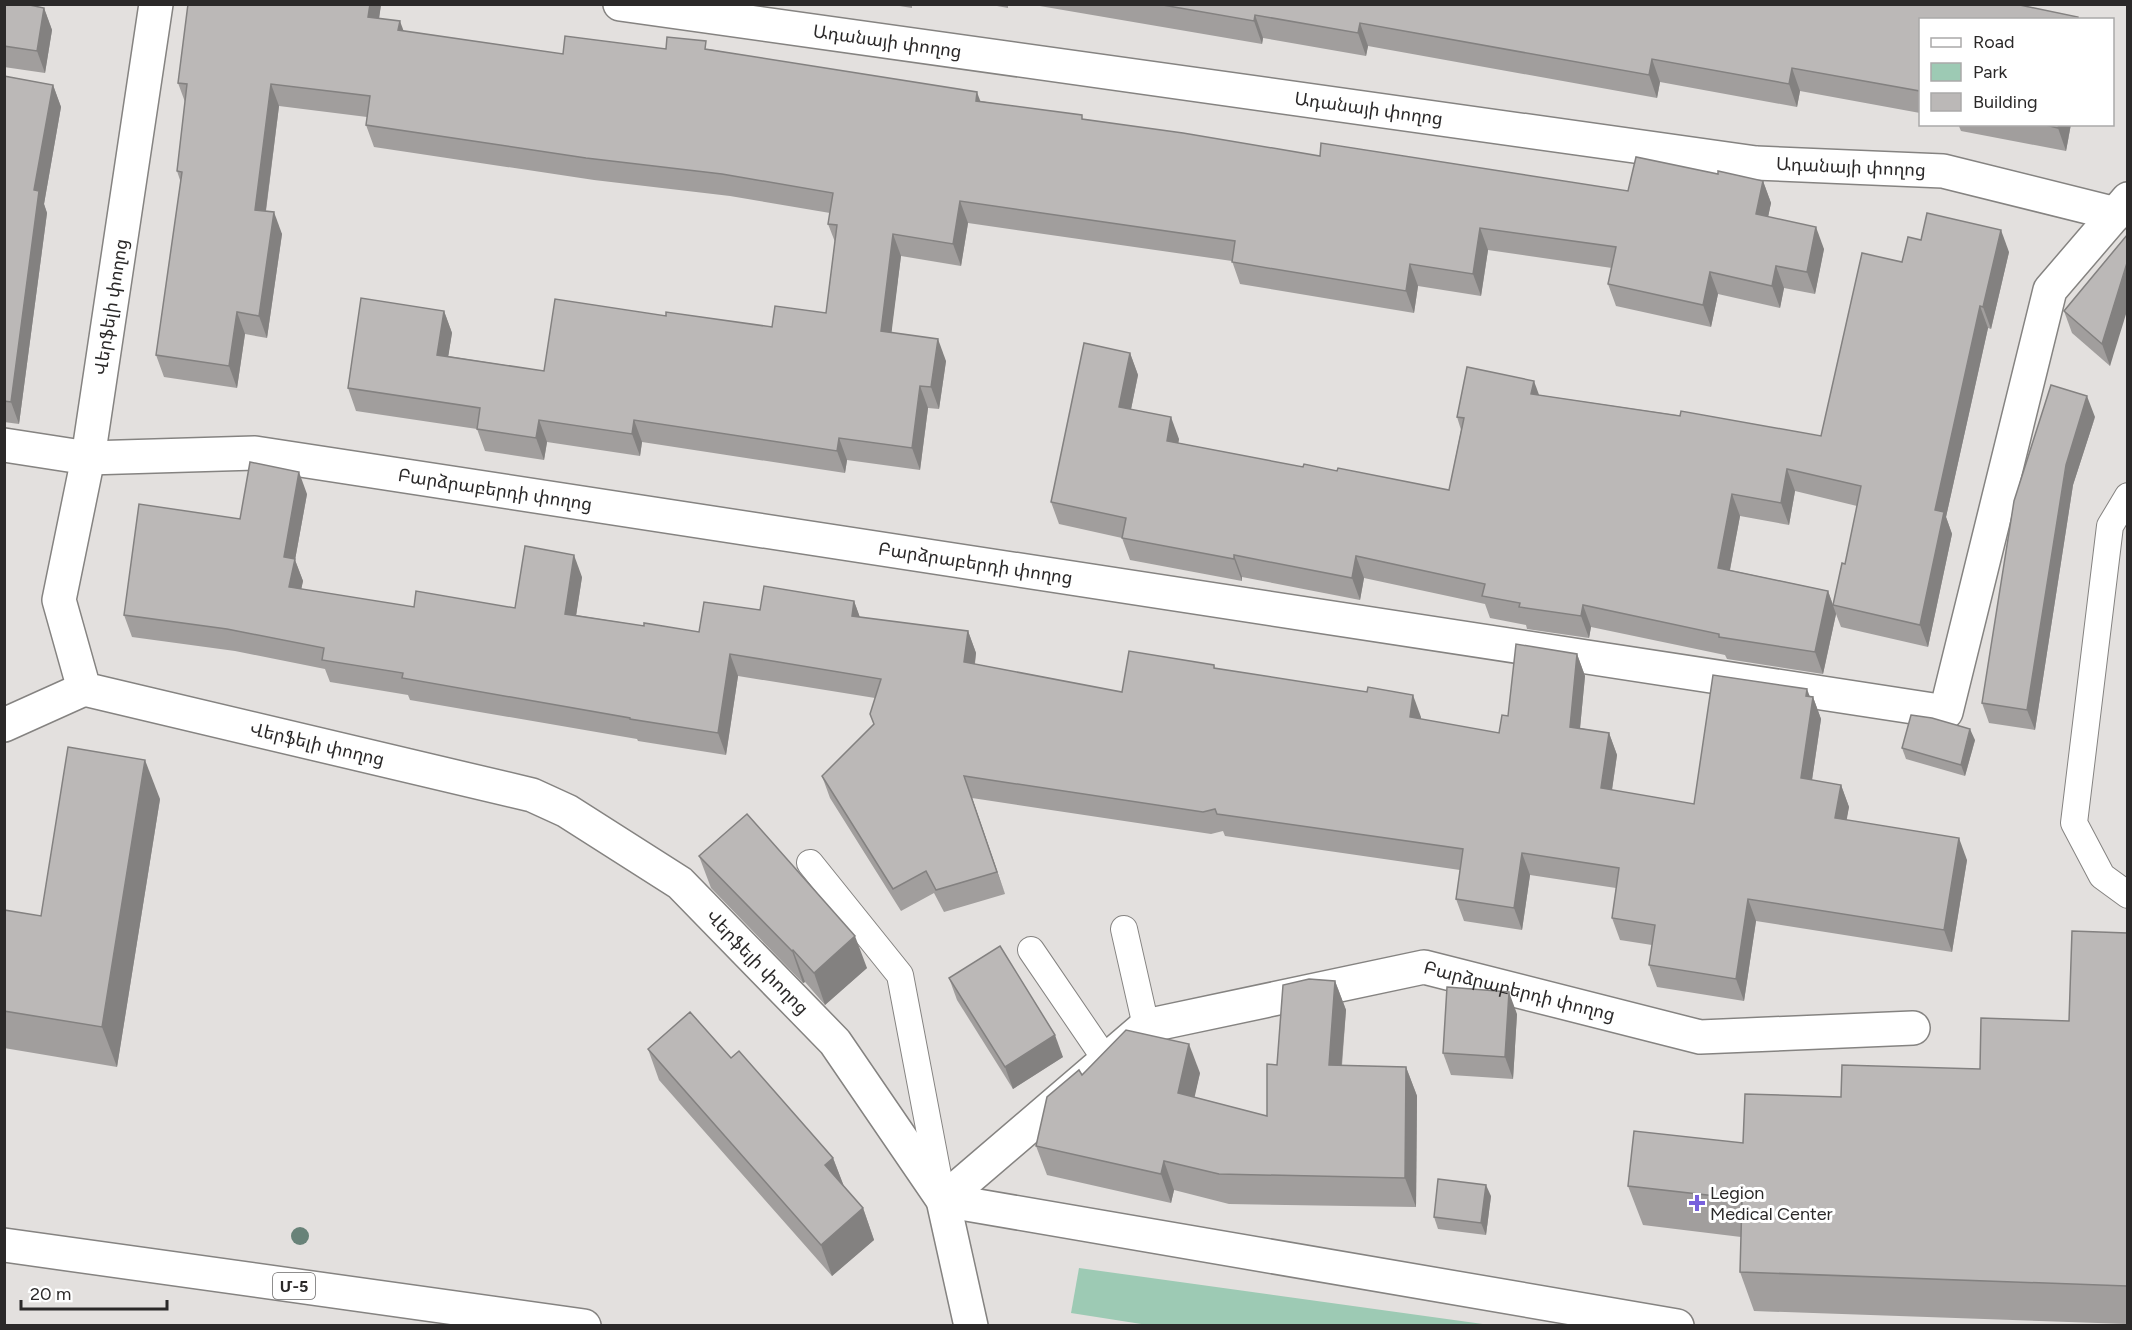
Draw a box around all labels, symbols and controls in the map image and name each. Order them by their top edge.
legend [1919,18,2114,126]
street label: Ադանայի փողոց [812,20,963,63]
text: Road [1973,31,2014,53]
text: Park [1973,61,2008,83]
street label: Ադանայի փողոց [1293,88,1444,130]
text: Building [1973,91,2038,113]
street label: Ադանայի փողոց [1776,153,1926,181]
street label: Վերֆելի փողոց [89,237,133,377]
street label: Բարձրաբերդի փողոց [396,464,594,516]
street label: Բարձրաբերդի փողոց [877,538,1074,589]
street label: Վերֆելի փողոց [248,718,387,771]
street label: Վերֆելի փողոց [701,905,813,1019]
street label: Բարձրաբերդի փողոց [1422,956,1617,1026]
place label: Legion Medical Center [1710,1182,1833,1225]
marker: Legion Medical Center [1688,1194,1706,1212]
scale bar [21,1273,166,1311]
road number: Մ-5 [273,1273,315,1299]
text: 20 m [30,1283,71,1305]

